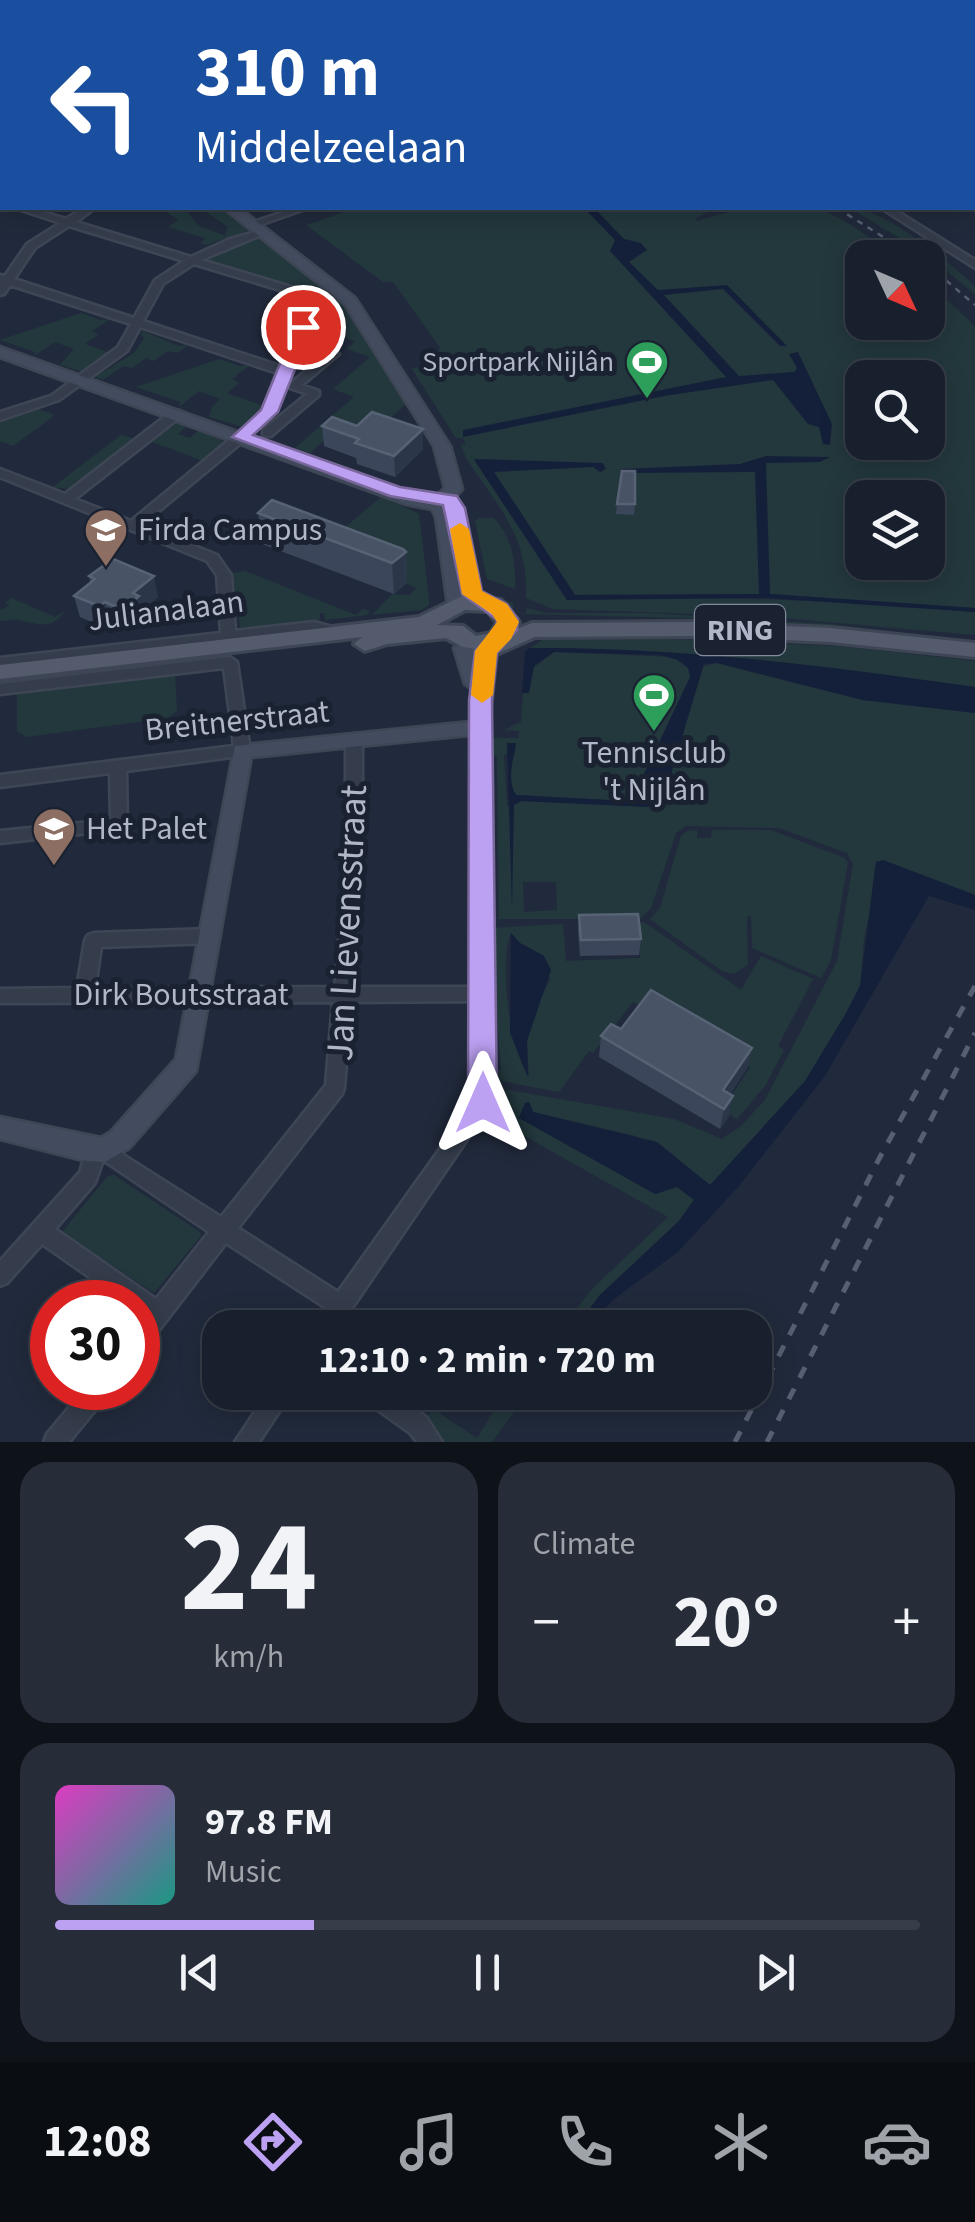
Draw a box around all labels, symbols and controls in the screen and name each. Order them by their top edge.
text: 310 m [195,23,380,123]
icon: left [30,40,160,170]
text: Middelzeelaan [195,116,467,180]
north arrow [845,240,945,340]
map controls [845,240,945,580]
pin [261,285,346,370]
icon: arrive [276,300,331,355]
sports icon: Sportpark Nijlân [624,339,670,400]
place label: Sportpark Nijlân [422,342,614,382]
button: search [845,360,945,460]
button: layers [845,480,945,580]
school or university icon: Firda Campus [83,507,129,568]
place label: Firda Campus [138,507,322,553]
street label: Julianalaan [86,579,246,643]
road number: RING [695,605,785,655]
sports icon: Tennisclub 't Nijlân [631,672,677,733]
street label: Breitnerstraat [143,688,332,754]
place label: Tennisclub 't Nijlân [581,730,727,813]
street label: Jan Lievensstraat [313,783,381,1063]
school or university icon: Het Palet [31,806,77,867]
place label: Het Palet [86,806,207,852]
street label: Dirk Boutsstraat [74,972,289,1018]
position arrow [431,1051,535,1155]
speed limit sign: 30 [30,1280,160,1410]
text: 12:10 · 2 min · 720 m [318,1333,656,1387]
text: 24 [180,1476,317,1661]
text: Climate [533,1521,635,1567]
text: 20° [673,1569,780,1676]
text: − [533,1584,560,1662]
text: + [893,1584,920,1662]
text: km/h [213,1634,284,1680]
text: 97.8 FM [205,1795,333,1849]
text: Music [205,1849,282,1895]
icon: previous [172,1945,227,2000]
icon: pause [460,1945,515,2000]
icon: next [748,1945,803,2000]
icon: directions [238,2107,308,2177]
icon: music [394,2107,464,2177]
icon: phone [550,2107,620,2177]
icon: climate [706,2107,776,2177]
icon: car [862,2107,932,2177]
text: 12:08 [43,2110,152,2174]

